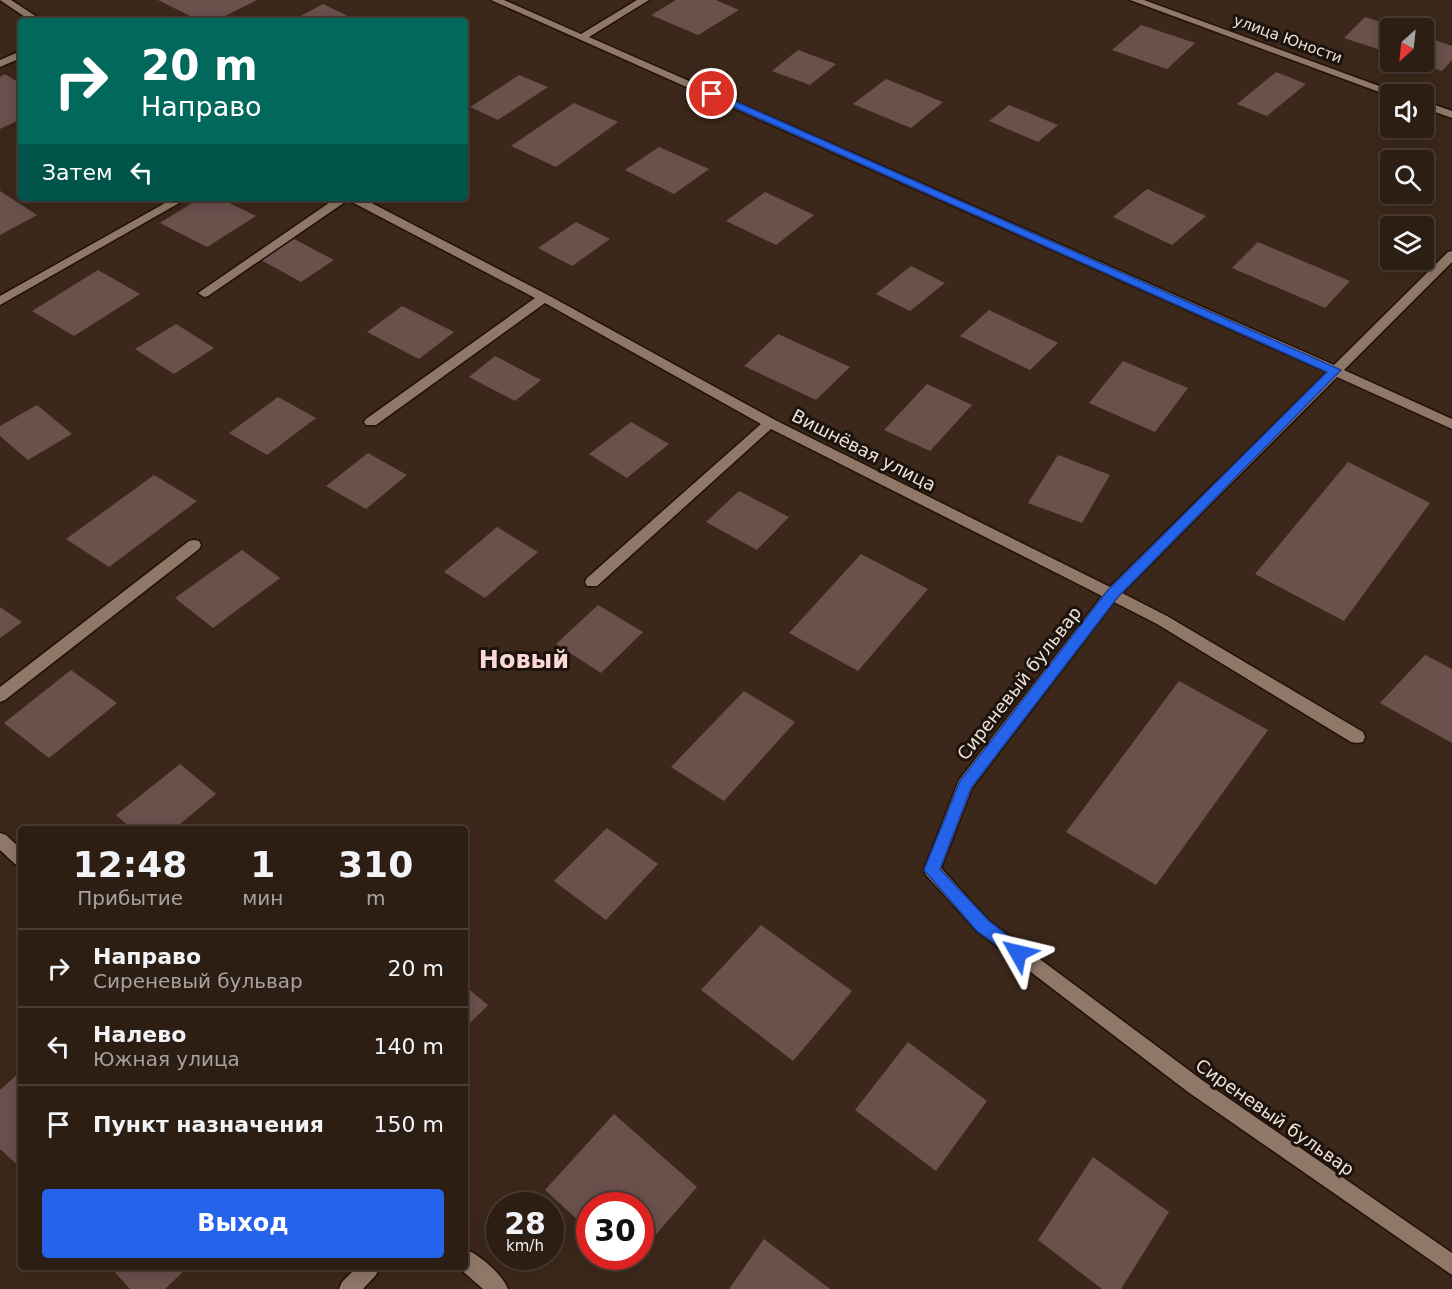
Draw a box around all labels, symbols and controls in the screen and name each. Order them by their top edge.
street label: улица Юности [1231,11,1345,67]
north arrow [1380,18,1434,72]
map controls [1380,18,1434,270]
text: 20 m [141,41,258,90]
icon: right [42,42,120,120]
pin [686,68,737,119]
icon: arrive [695,77,728,110]
button: sound [1380,84,1434,138]
text: Направо [141,91,262,122]
button: search [1380,150,1434,204]
icon: left [125,156,158,189]
text: Затем [42,160,113,185]
button: layers [1380,216,1434,270]
street label: Вишнёвая улица [789,405,939,495]
street label: Сиреневый бульвар [953,602,1085,764]
district label: Новый [479,646,569,674]
text: 12:48 [73,844,187,885]
text: 1 [250,844,275,885]
text: 310 [338,844,413,885]
text: Прибытие [77,886,183,910]
text: мин [242,886,283,910]
text: m [366,886,385,910]
position arrow [986,921,1050,985]
text: Направо [93,944,201,969]
icon: right [42,952,75,985]
text: 20 m [388,956,444,981]
text: Сиреневый бульвар [93,969,303,993]
text: Налево [93,1022,186,1047]
icon: left [42,1030,75,1063]
text: 140 m [374,1034,444,1059]
text: Южная улица [93,1047,240,1071]
street label: Сиреневый бульвар [1192,1054,1358,1180]
icon: arrive [42,1108,75,1141]
text: Пункт назначения [93,1112,324,1137]
text: 150 m [374,1112,444,1137]
button: Выход [42,1189,444,1258]
speed limit sign: 30 [576,1192,654,1270]
text: 28 [504,1206,546,1241]
text: km/h [506,1237,544,1255]

